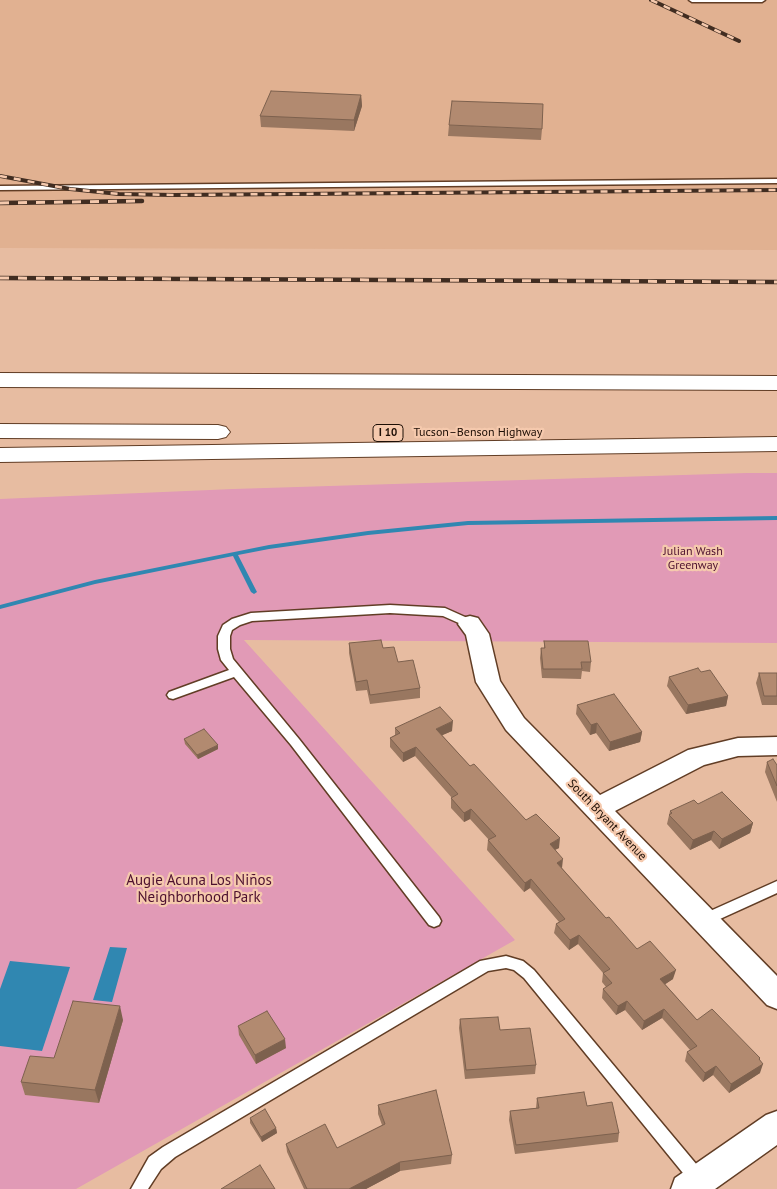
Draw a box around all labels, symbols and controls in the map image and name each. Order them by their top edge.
road number: I 10 [373,424,403,442]
street label: Tucson–Benson Highway [414,426,542,440]
park label: Julian Wash Greenway [663,545,723,573]
street label: South Bryant Avenue [565,776,649,864]
park label: Augie Acuna Los Niños Neighborhood Park [126,872,272,907]

